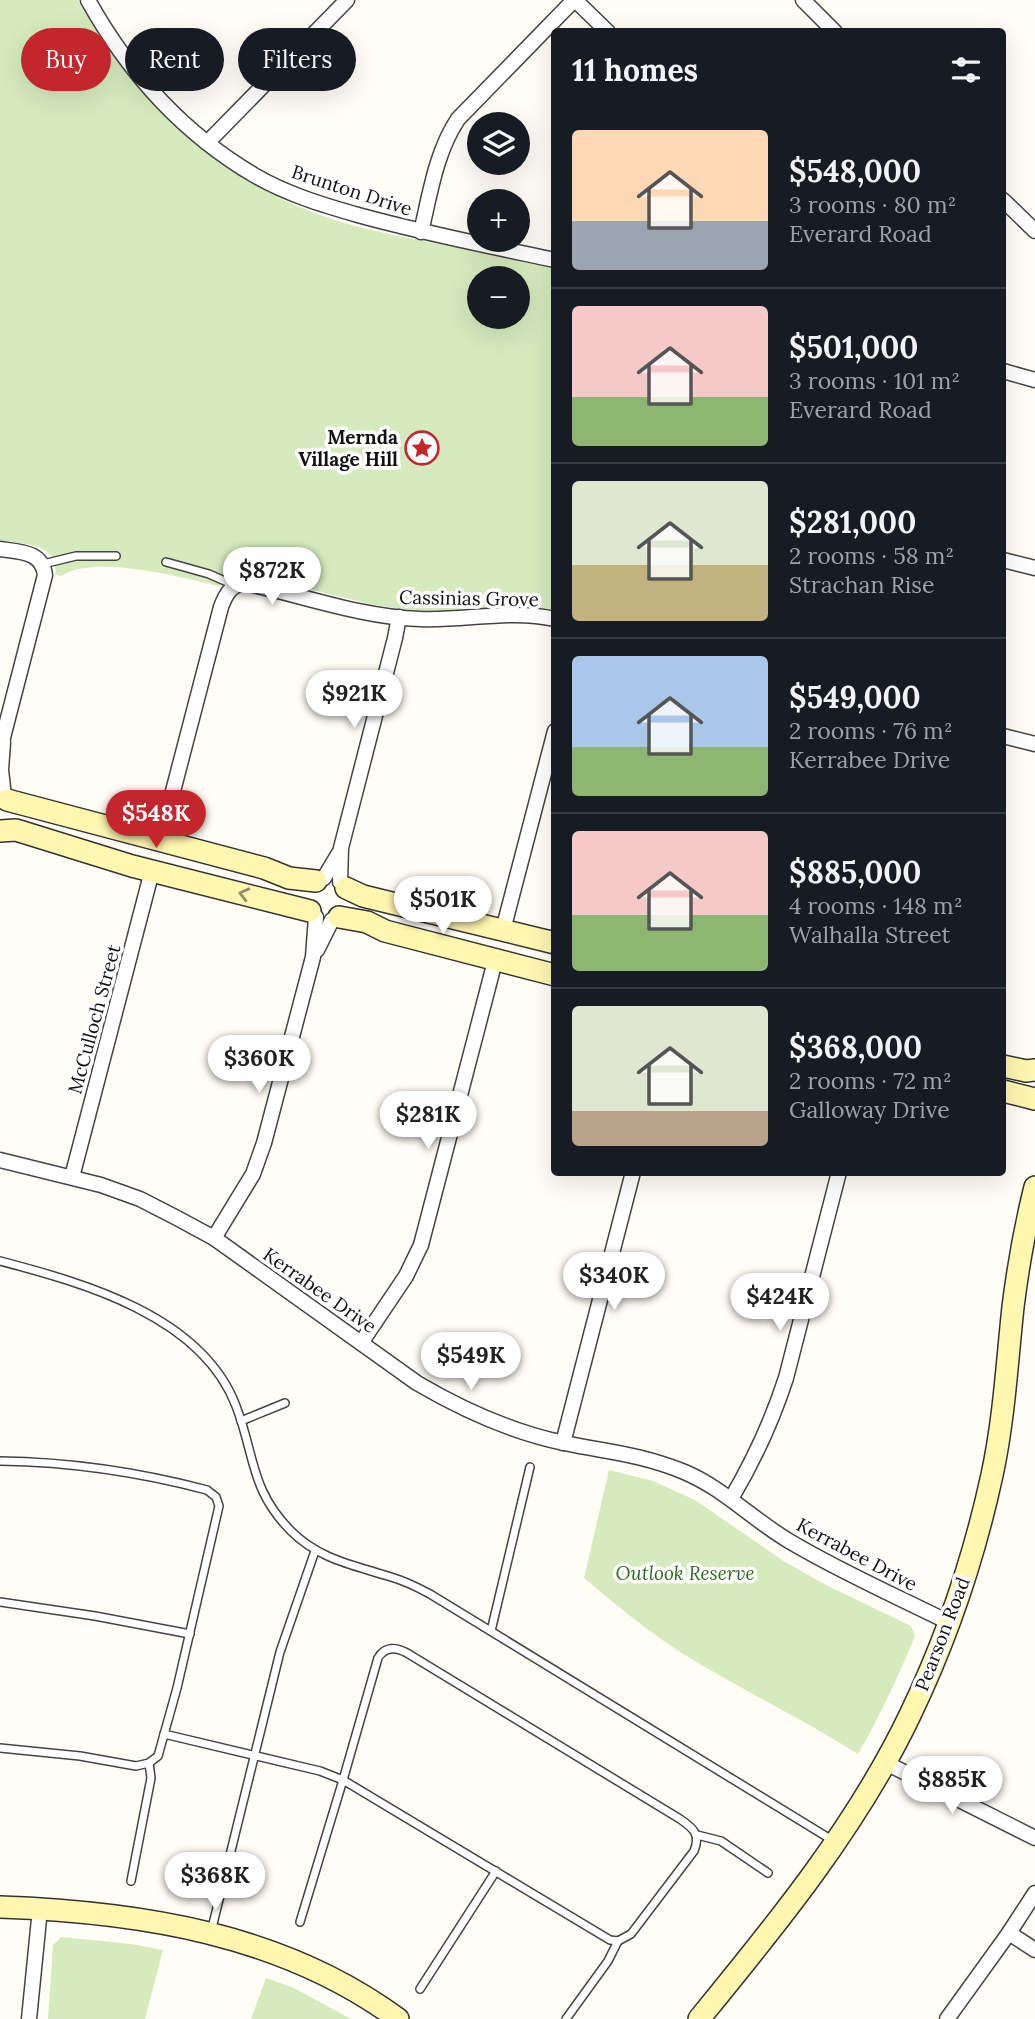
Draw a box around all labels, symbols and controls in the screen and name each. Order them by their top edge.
chip: Buy [21,28,111,91]
chip: Rent [125,28,224,91]
chip: Filters [238,28,356,91]
text: 11 homes [572,51,698,89]
icon: filters [947,51,985,89]
map controls [467,112,530,329]
button: layers [467,112,530,175]
text: $548,000 [789,152,921,190]
icon: home [628,158,712,242]
street label: Brunton Drive [289,159,415,221]
button: + [467,189,530,252]
text: 3 rooms · 80 m² [789,190,956,219]
text: Everard Road [789,219,932,248]
button: − [467,266,530,329]
text: $501,000 [789,328,918,366]
icon: home [628,334,712,418]
text: 3 rooms · 101 m² [789,366,960,395]
text: Everard Road [789,395,932,424]
place label: Mernda Village Hill [298,425,398,471]
place icon: Mernda Village Hill [403,429,441,467]
text: $281,000 [789,503,916,541]
icon: home [628,509,712,593]
text: 2 rooms · 58 m² [789,541,954,570]
pin: $872K [223,548,321,607]
text: $872K [239,555,305,584]
text: Strachan Rise [789,570,934,599]
street label: Cassinias Grove [399,585,539,611]
pin: $921K [305,670,403,730]
text: $921K [322,678,386,707]
text: $549,000 [789,678,921,716]
icon: home [628,684,712,768]
text: 2 rooms · 76 m² [789,716,953,745]
text: Kerrabee Drive [789,745,950,774]
pin: $548K [107,790,205,850]
text: $548K [122,798,190,827]
text: $885,000 [789,853,921,891]
icon: home [628,859,712,943]
pin: $501K [394,876,492,936]
text: $501K [410,884,476,913]
one-way arrow [238,888,250,902]
text: 4 rooms · 148 m² [789,891,963,920]
text: Walhalla Street [789,920,950,949]
street label: McCulloch Street [63,941,126,1096]
text: $368,000 [789,1028,922,1066]
icon: home [628,1034,712,1118]
pin: $360K [210,1036,308,1095]
text: $360K [224,1043,294,1072]
text: 2 rooms · 72 m² [789,1066,952,1095]
pin: $281K [379,1092,477,1151]
text: Galloway Drive [789,1095,950,1124]
text: $281K [396,1099,460,1128]
street label: Kerrabee Drive [259,1242,381,1338]
pin: $340K [565,1252,663,1312]
text: $340K [579,1260,649,1289]
pin: $424K [731,1274,829,1333]
text: $424K [746,1281,814,1310]
pin: $549K [422,1332,520,1392]
text: $549K [437,1340,505,1369]
street label: Kerrabee Drive [793,1512,921,1596]
park label: Outlook Reserve [616,1561,754,1585]
street label: Pearson Road [909,1574,975,1694]
pin: $885K [903,1756,1001,1816]
text: $885K [918,1764,986,1793]
pin: $368K [166,1853,264,1912]
text: $368K [180,1860,250,1889]

